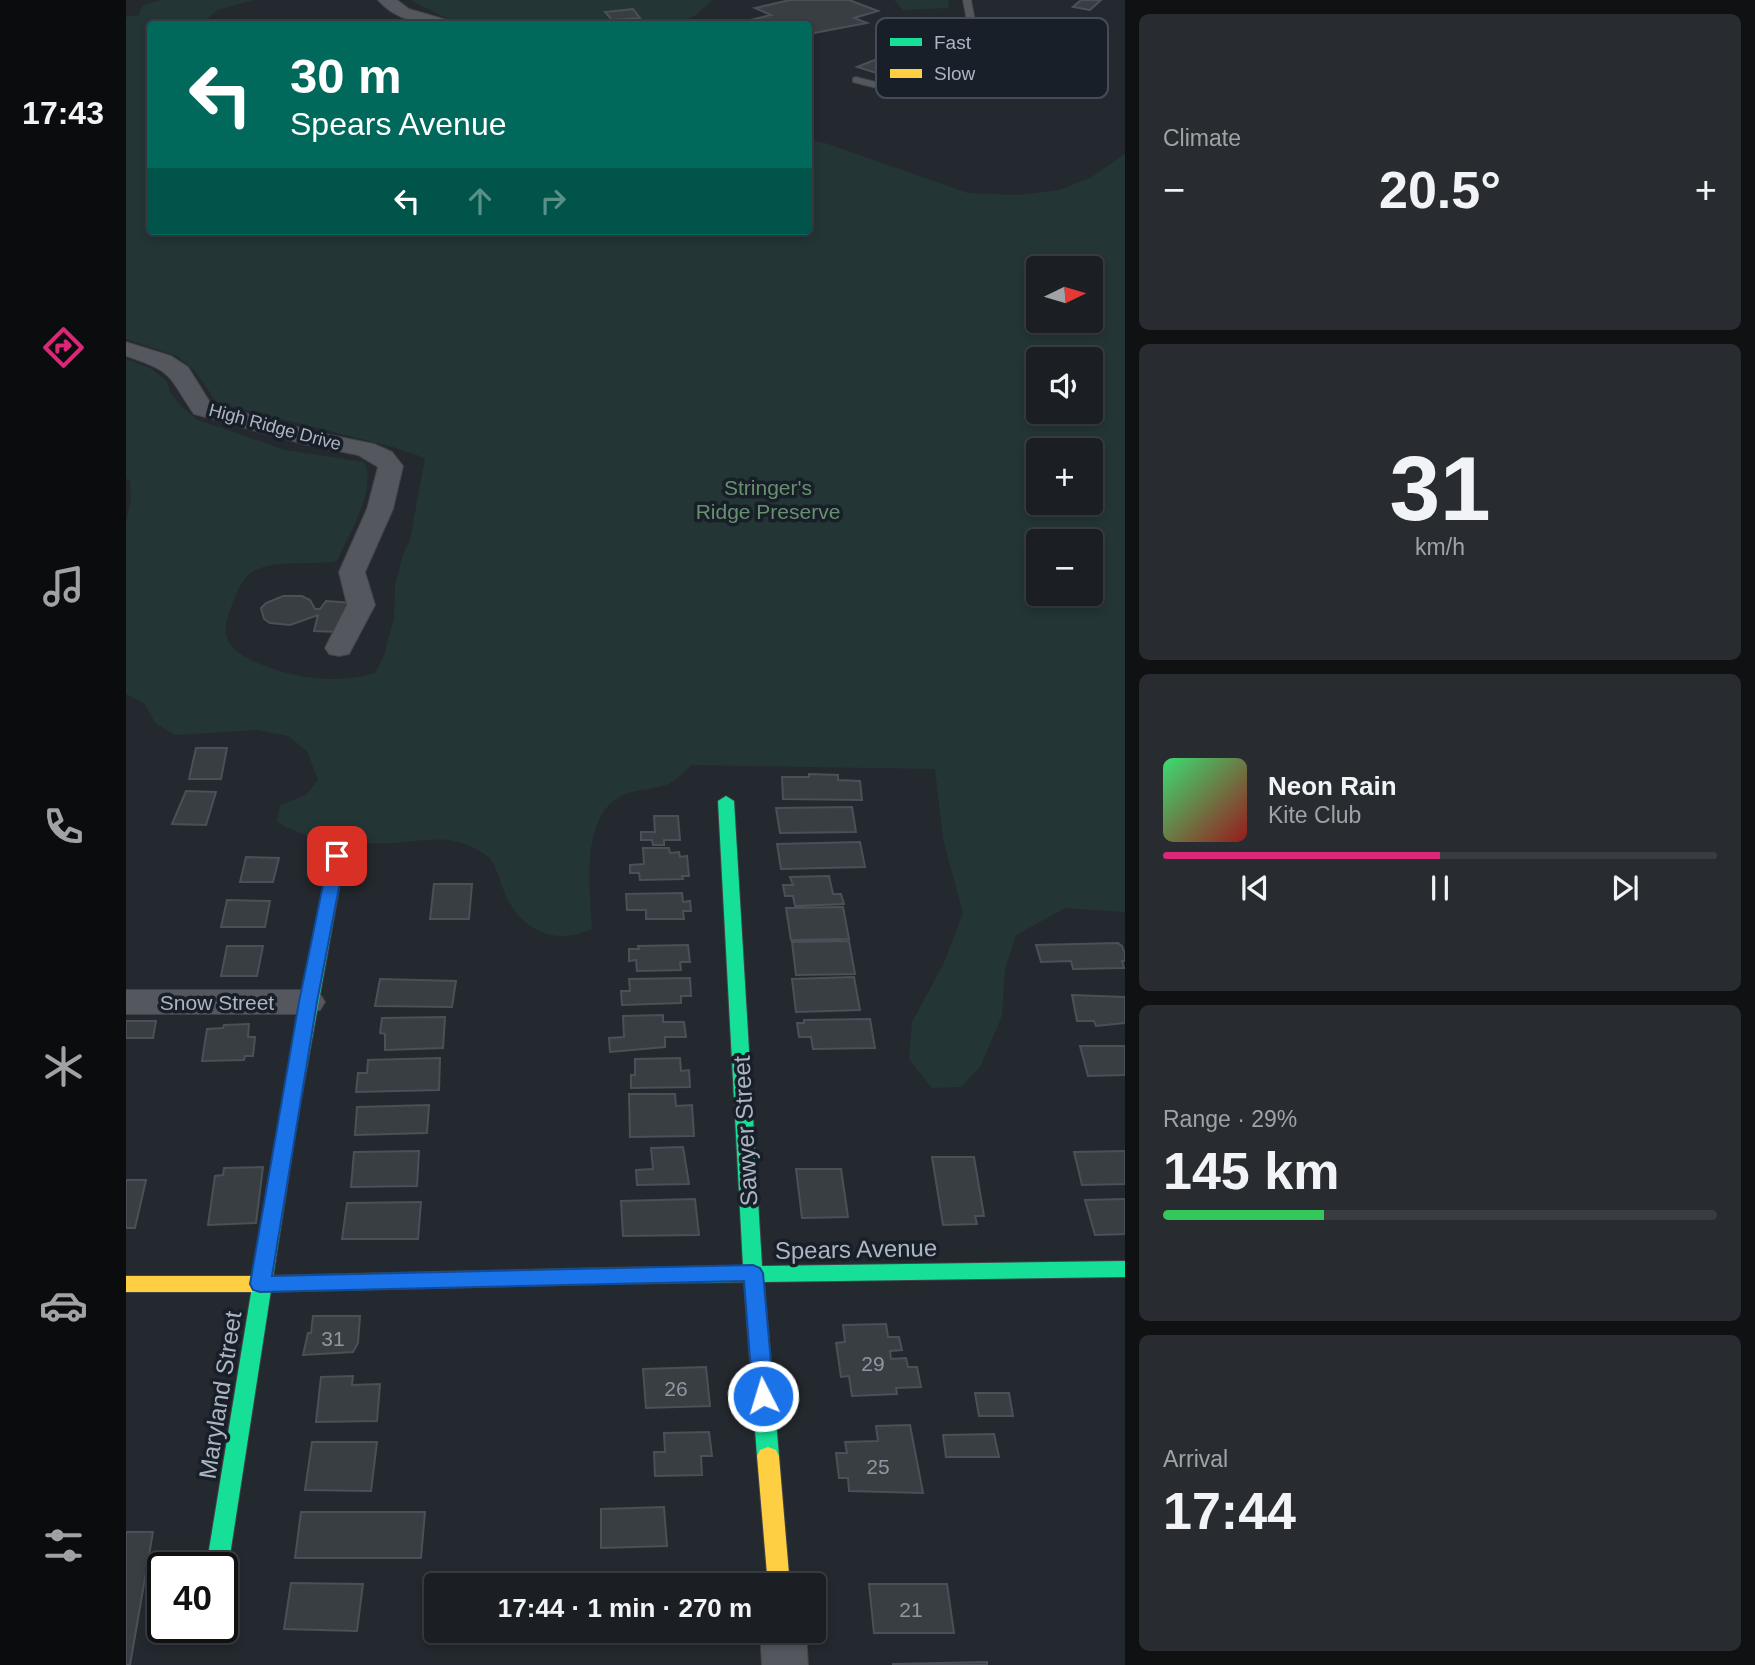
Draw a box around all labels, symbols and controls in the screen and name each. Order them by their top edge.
legend [876,18,1108,98]
text: Fast [934,32,972,53]
icon: left [175,49,266,140]
text: 30 m [290,49,402,103]
text: Slow [934,63,975,84]
text: 17:43 [22,95,104,131]
text: Spears Avenue [290,106,506,142]
text: Climate [1163,125,1241,151]
text: 20.5° [1379,161,1501,219]
text: − [1163,169,1185,211]
text: + [1695,169,1717,211]
icon: left [388,182,426,220]
icon: ahead [461,182,499,220]
icon: right [534,182,572,220]
north arrow [1026,256,1102,332]
map controls [1026,256,1103,606]
icon: directions [39,323,88,372]
button: sound [1026,347,1103,424]
street label: High Ridge Drive [207,400,343,454]
button: + [1026,438,1103,515]
text: 31 [1389,438,1491,539]
park label: Stringer's Ridge Preserve [696,476,840,523]
button: − [1026,529,1103,606]
text: km/h [1415,534,1465,560]
icon: music [39,562,88,611]
text: Neon Rain [1268,771,1397,801]
icon: phone [39,802,88,851]
text: Kite Club [1268,802,1361,828]
pin [307,826,367,886]
icon: arrive [318,837,356,875]
icon: previous [1236,869,1274,907]
icon: pause [1421,869,1459,907]
icon: next [1606,869,1644,907]
street label: Snow Street [160,991,274,1014]
icon: climate [39,1042,88,1091]
street label: Sawyer Street [728,1055,762,1207]
text: Range · 29% [1163,1106,1297,1132]
text: 145 km [1163,1142,1339,1200]
street label: Spears Avenue [775,1234,937,1264]
icon: car [39,1281,88,1330]
street label: Maryland Street [193,1309,247,1481]
house number: 31 [321,1327,345,1350]
house number: 29 [861,1352,885,1375]
position arrow [726,1359,800,1433]
house number: 26 [664,1377,688,1400]
text: Arrival [1163,1446,1228,1472]
house number: 25 [866,1455,890,1478]
text: 17:44 [1163,1482,1296,1540]
icon: filters [39,1521,88,1570]
speed limit sign: 40 [147,1552,238,1643]
text: 17:44 · 1 min · 270 m [498,1593,752,1623]
house number: 21 [899,1598,923,1621]

